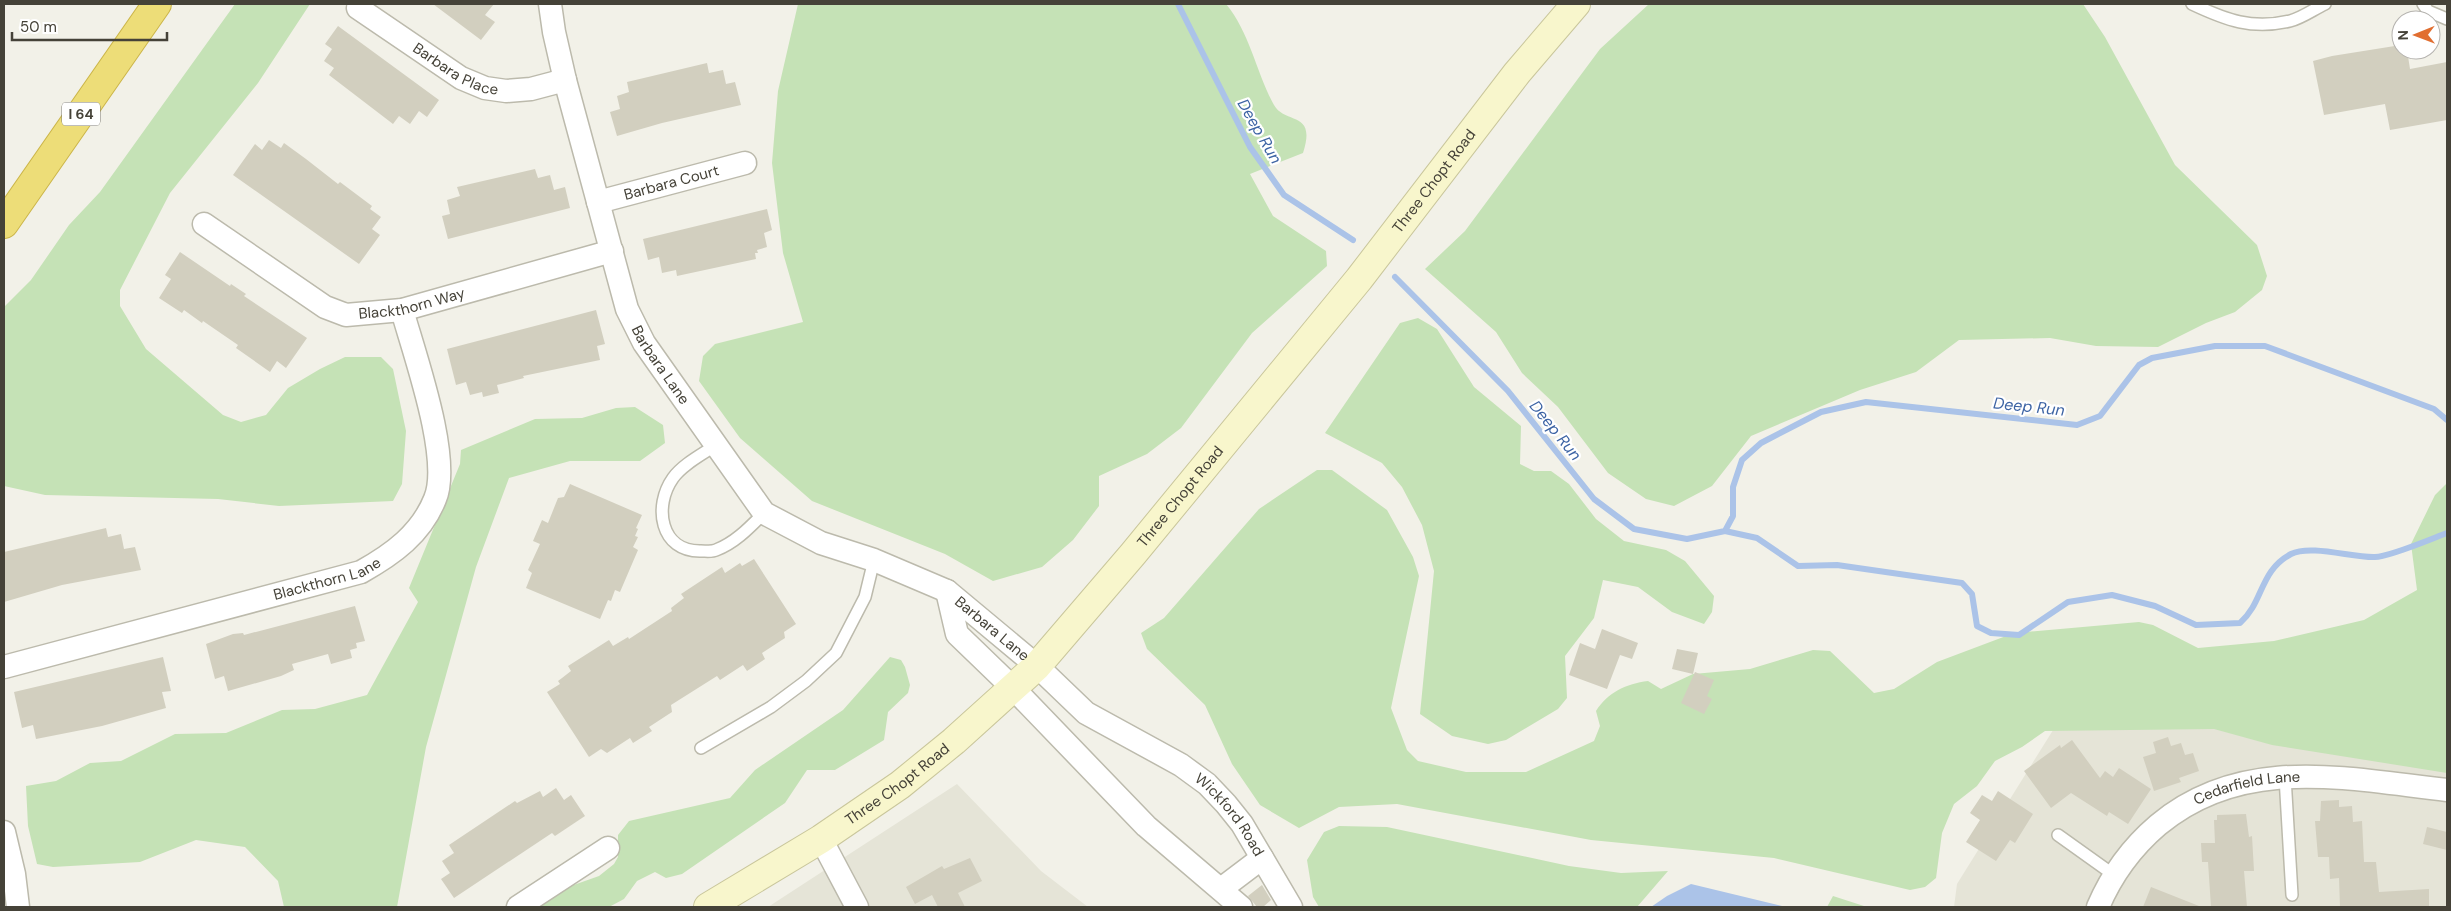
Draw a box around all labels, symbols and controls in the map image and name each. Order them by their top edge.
scale bar [12,10,168,42]
north arrow [2391,10,2441,60]
text: 50 m [20,17,57,37]
text: N [2394,30,2412,40]
street label: Barbara Place [409,38,499,100]
water label: Deep Run [1233,95,1287,168]
road number: I 64 [62,102,100,126]
street label: Three Chopt Road [1388,125,1480,237]
street label: Barbara Court [622,160,721,205]
street label: Blackthorn Way [358,283,468,324]
street label: Barbara Lane [627,322,694,408]
water label: Deep Run [1992,392,2066,421]
water label: Deep Run [1525,396,1586,465]
street label: Three Chopt Road [1133,442,1228,551]
street label: Blackthorn Lane [271,553,385,605]
street label: Barbara Lane [951,592,1034,666]
street label: Three Chopt Road [841,739,954,830]
street label: Cedarfield Lane [2190,767,2300,810]
street label: Wickford Road [1191,768,1269,860]

